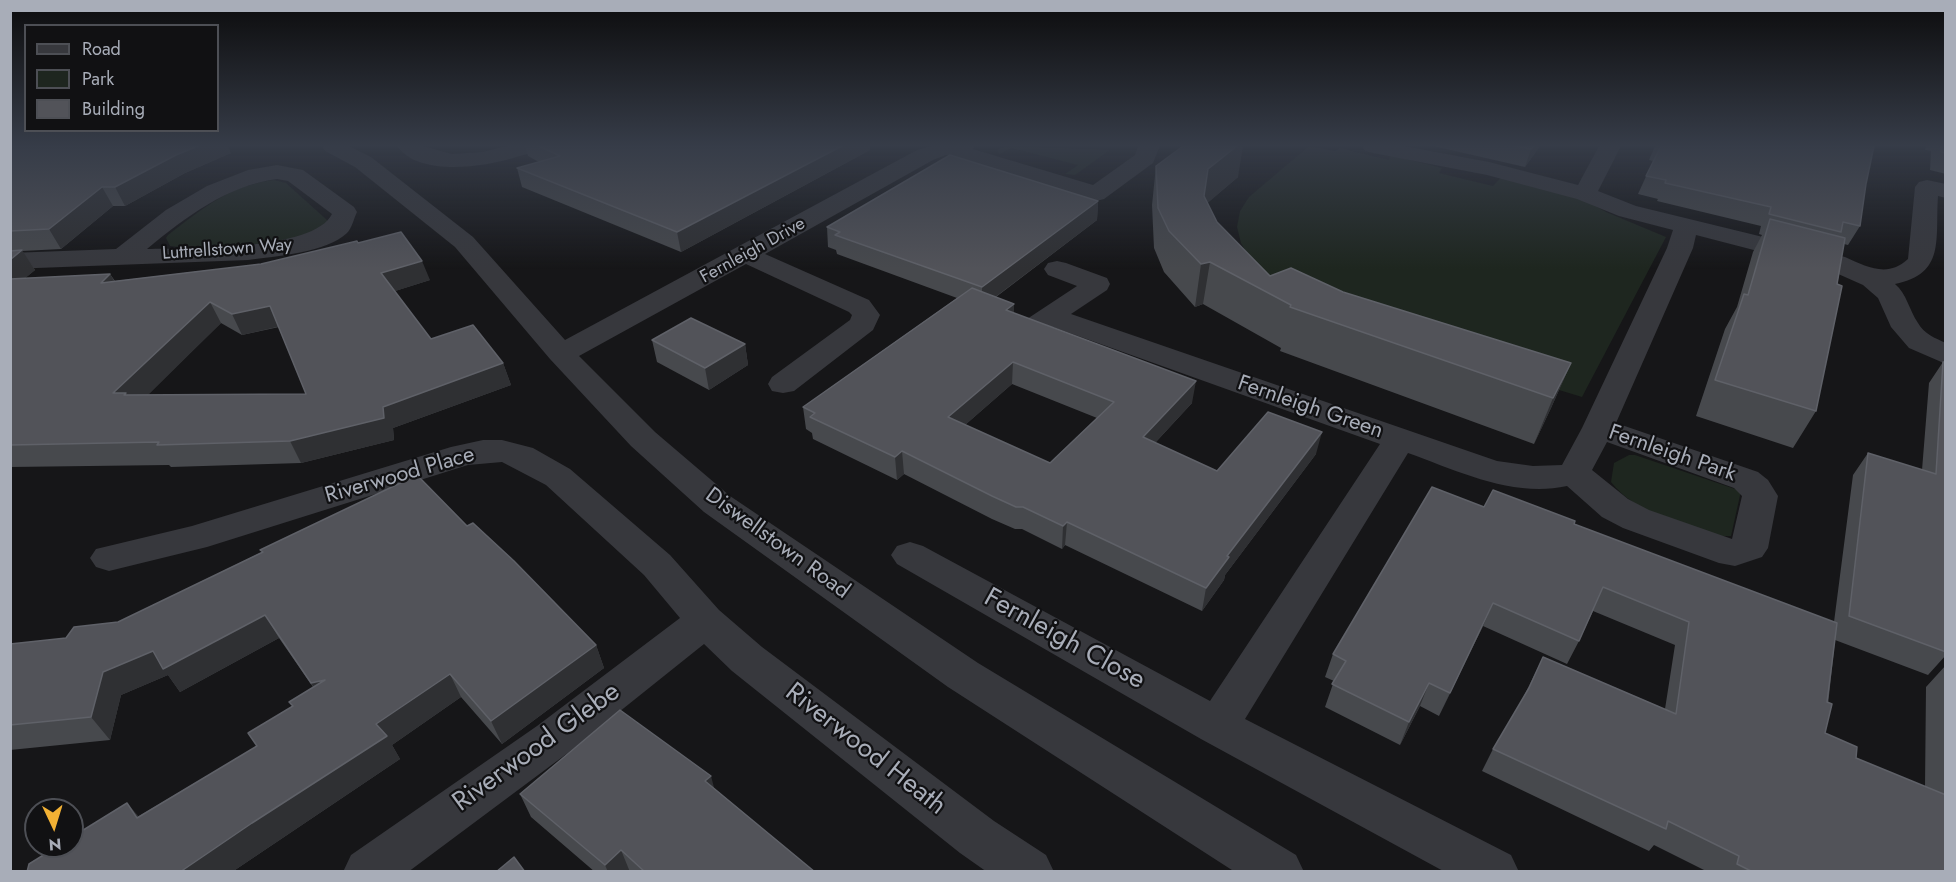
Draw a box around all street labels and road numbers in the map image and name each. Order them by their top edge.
street label: Fernleigh Drive [697,213,809,289]
street label: Luttrellstown Way [161,235,293,265]
street label: Fernleigh Green [1234,371,1386,445]
street label: Fernleigh Park [1605,420,1739,488]
street label: Riverwood Place [322,442,478,510]
street label: Diswellstown Road [700,483,854,605]
street label: Fernleigh Close [978,582,1150,698]
street label: Riverwood Glebe [447,676,627,820]
street label: Riverwood Heath [778,677,952,823]

